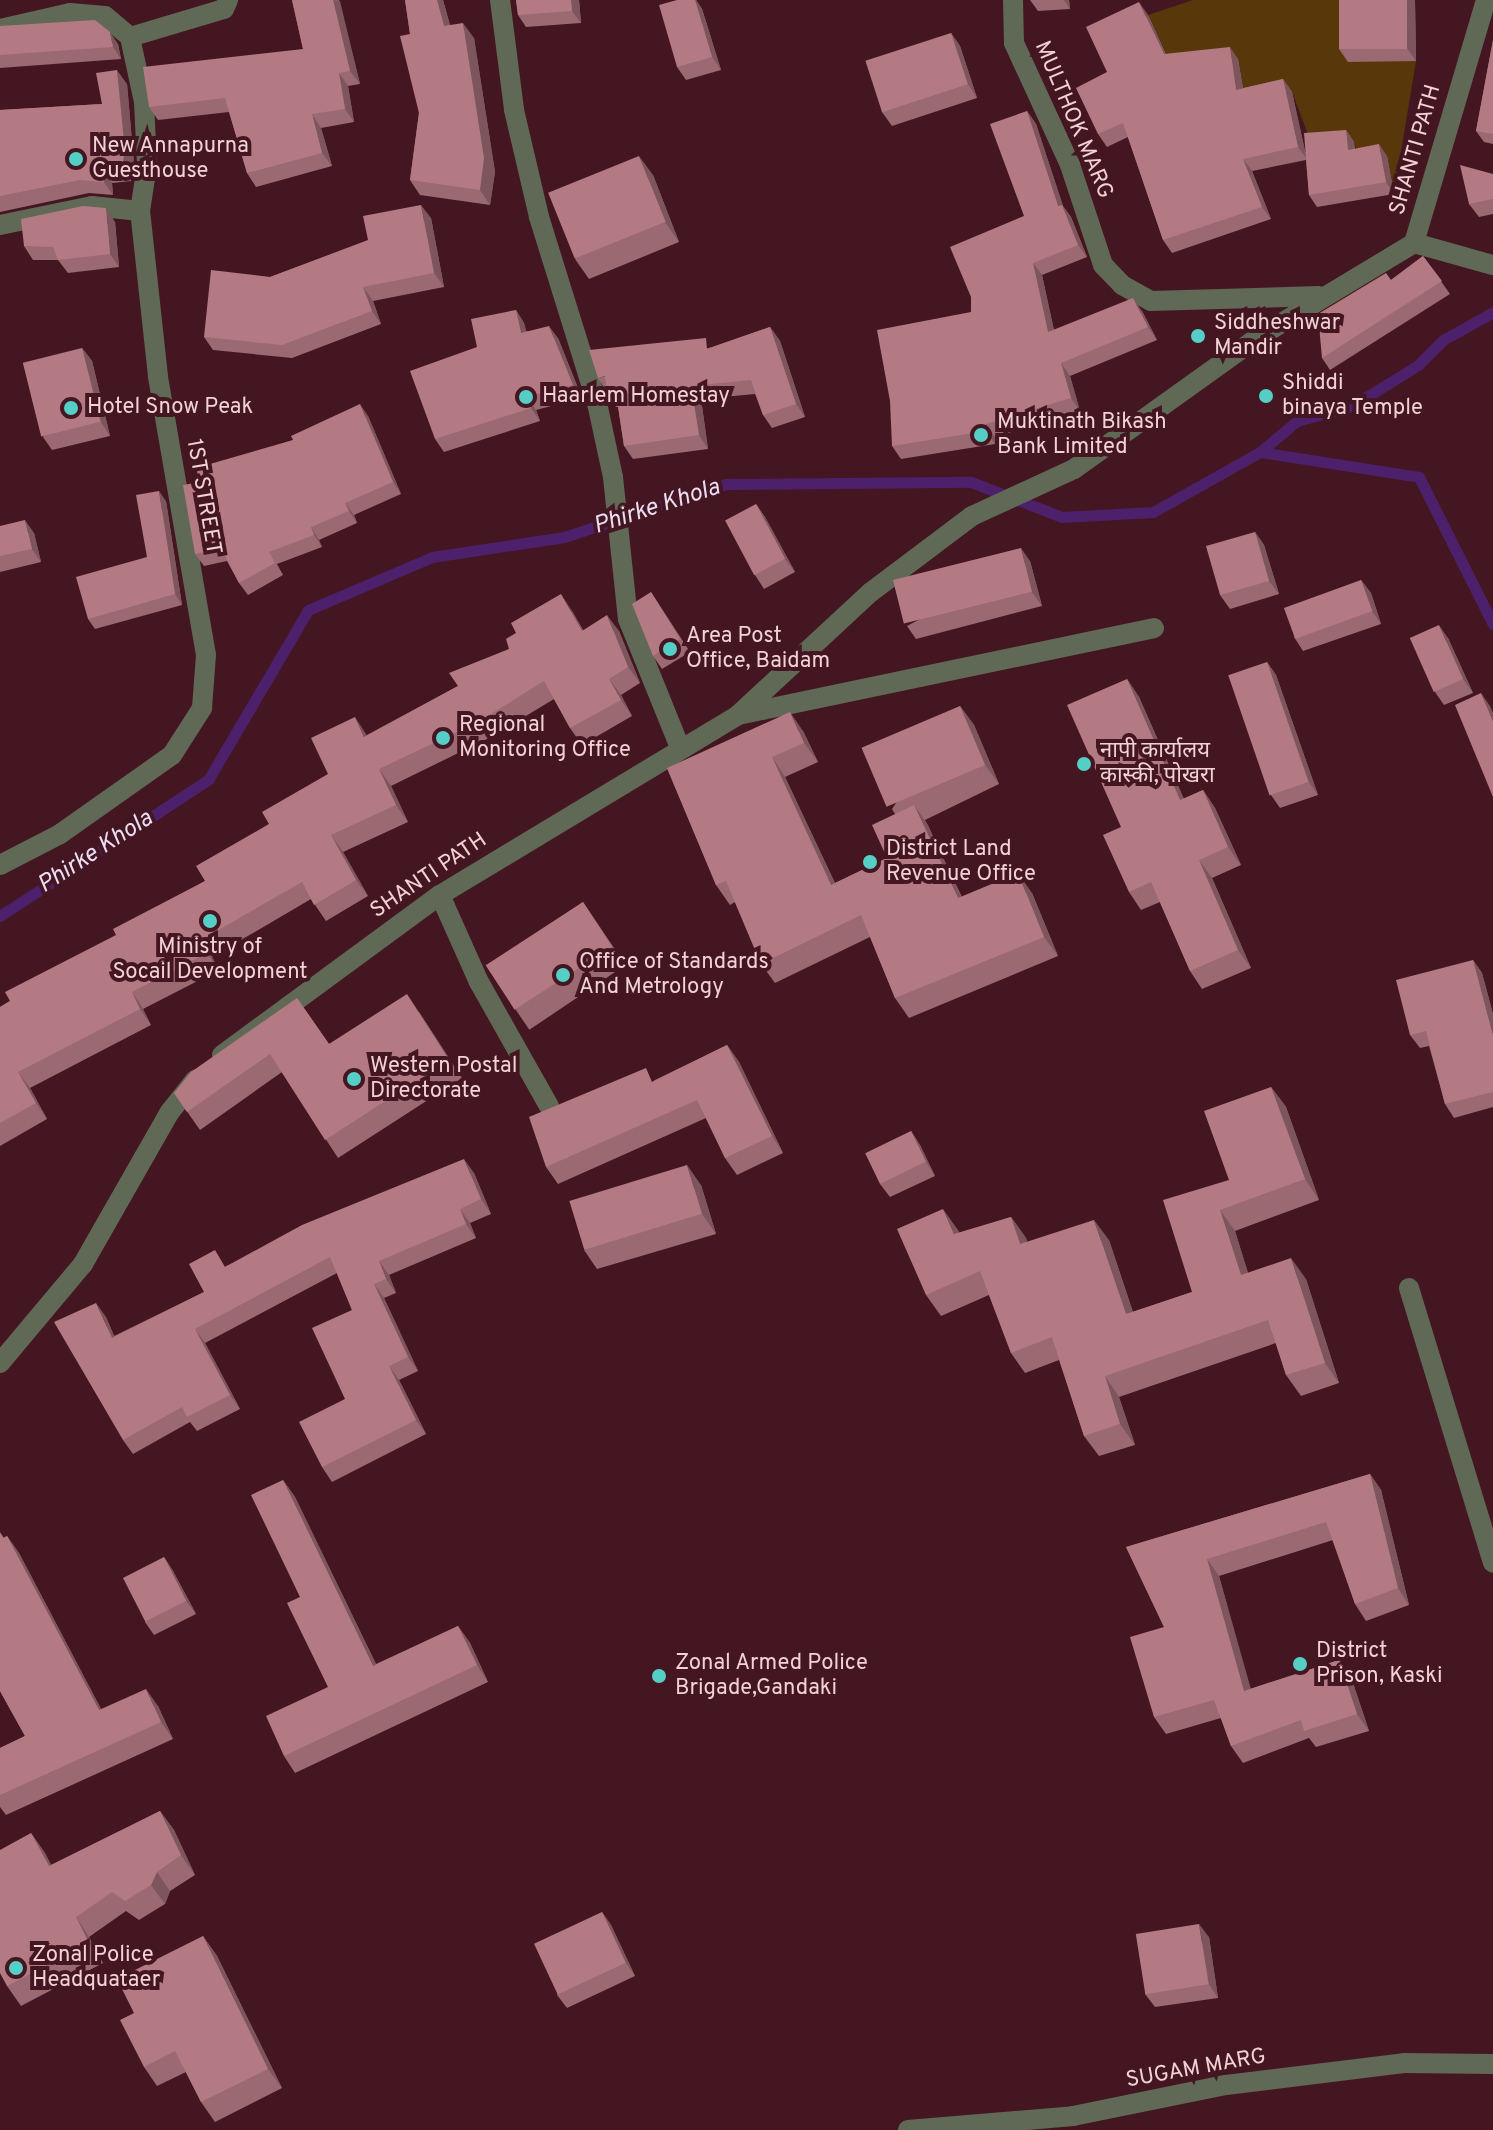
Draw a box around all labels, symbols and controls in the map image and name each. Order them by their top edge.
street label: MULTHOK MARG [1028,37,1118,203]
street label: SHANTI PATH [1385,82,1447,218]
place label: New Annapurna Guesthouse [92,133,250,184]
marker: New Annapurna Guesthouse [67,150,85,168]
place label: Siddheshwar Mandir [1214,310,1340,362]
marker: Siddheshwar Mandir [1189,327,1207,345]
place label: Shiddi binaya Temple [1282,370,1424,422]
place label: Haarlem Homestay [542,384,730,410]
marker: Shiddi binaya Temple [1257,387,1275,405]
marker: Haarlem Homestay [517,388,535,406]
place label: Hotel Snow Peak [87,395,253,421]
marker: Hotel Snow Peak [62,399,80,417]
place label: Muktinath Bikash Bank Limited [997,409,1167,460]
marker: Muktinath Bikash Bank Limited [972,426,990,444]
street label: 1ST STREET [180,437,226,557]
water label: Phirke Khola [590,474,724,542]
place label: Area Post Office, Baidam [686,623,830,674]
marker: Area Post Office, Baidam [661,640,679,658]
place label: Regional Monitoring Office [459,712,631,764]
marker: Regional Monitoring Office [434,729,452,747]
place label: नापी कार्यालय कास्की, पोखरा [1100,738,1215,790]
marker: नापी कार्यालय कास्की, पोखरा [1075,755,1093,773]
water label: Phirke Khola [33,805,159,901]
street label: SHANTI PATH [366,827,492,925]
place label: District Land Revenue Office [886,836,1036,888]
marker: District Land Revenue Office [861,853,879,871]
marker: Ministry of Socail Development [201,912,219,930]
place label: Ministry of Socail Development [112,934,308,986]
place label: Office of Standards And Metrology [579,949,769,1000]
marker: Office of Standards And Metrology [554,966,572,984]
place label: Western Postal Directorate [370,1053,517,1104]
marker: Western Postal Directorate [345,1070,363,1088]
place label: District Prison, Kaski [1316,1638,1443,1690]
place label: Zonal Armed Police Brigade,Gandaki [675,1650,869,1702]
marker: District Prison, Kaski [1291,1655,1309,1673]
marker: Zonal Armed Police Brigade,Gandaki [650,1667,668,1685]
place label: Zonal Police Headquataer [32,1942,160,1994]
marker: Zonal Police Headquataer [7,1959,25,1977]
street label: SUGAM MARG [1124,2044,1268,2094]

